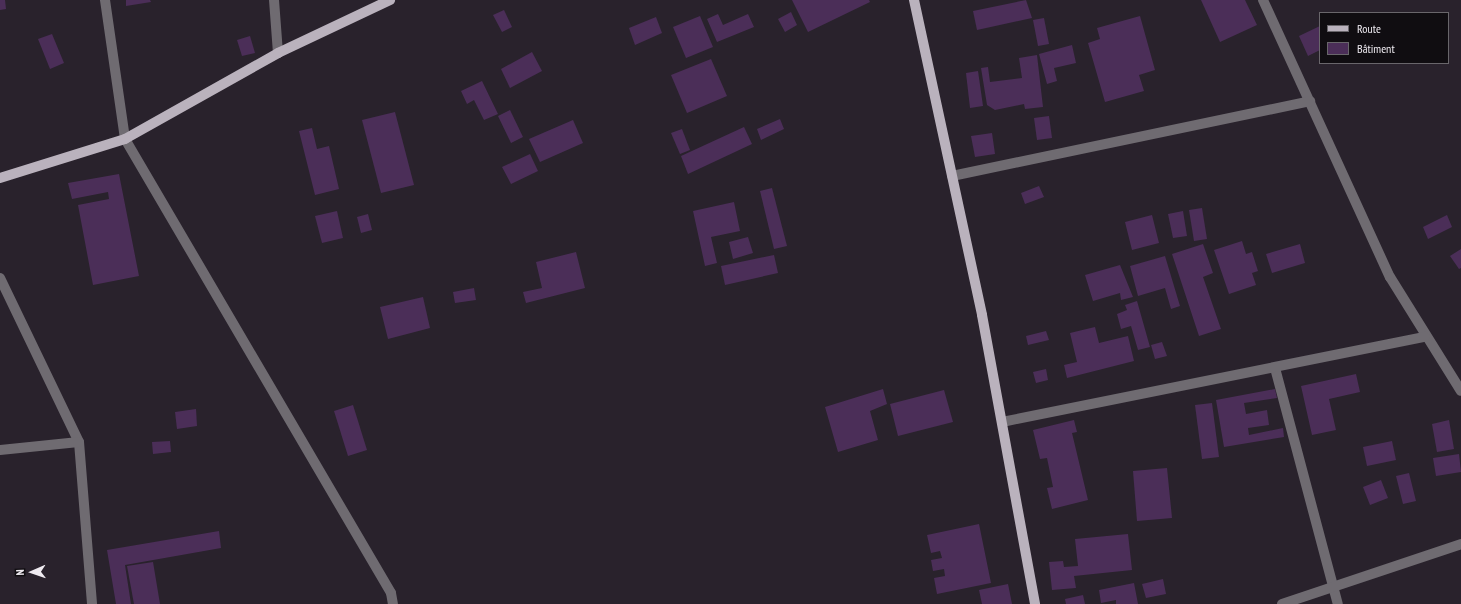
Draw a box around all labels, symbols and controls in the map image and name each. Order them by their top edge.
legend [1319,12,1449,64]
text: Route [1357,21,1381,36]
text: Bâtiment [1357,41,1395,56]
north arrow [12,552,52,592]
text: N [13,569,27,576]

